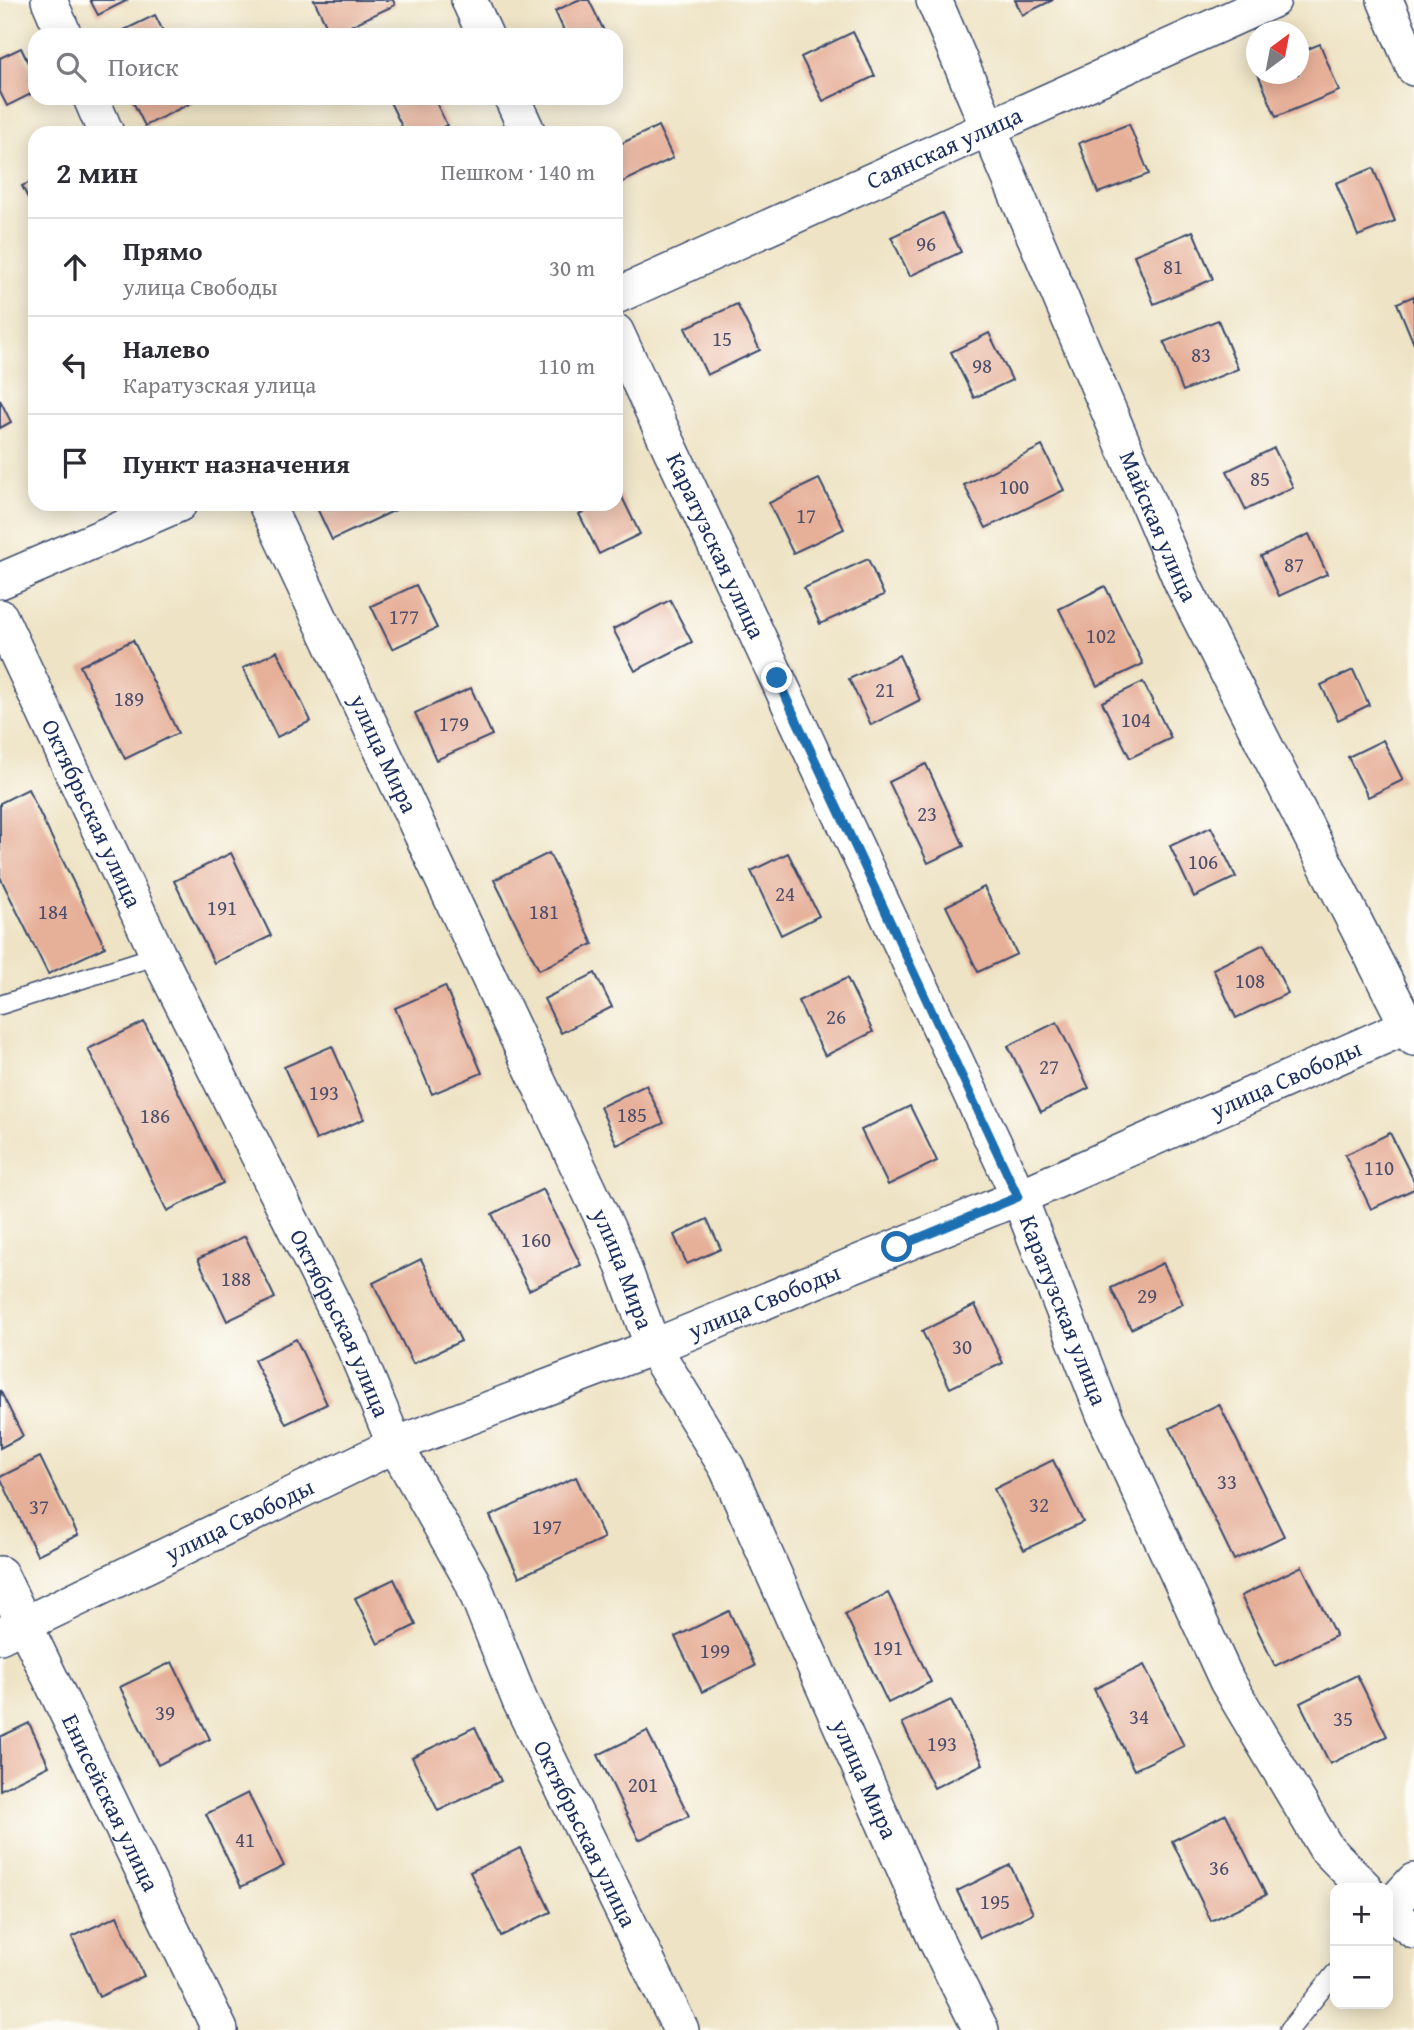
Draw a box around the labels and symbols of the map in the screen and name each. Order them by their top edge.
north arrow [1246,21,1309,84]
street label: Саянская улица [860,97,1028,198]
house number: 96 [916,228,936,259]
house number: 81 [1163,251,1183,282]
house number: 15 [712,323,732,354]
house number: 83 [1191,339,1211,370]
house number: 98 [972,350,992,381]
street label: Майская улица [1111,445,1207,608]
street label: Каратузская улица [658,447,775,645]
house number: 85 [1250,463,1270,494]
house number: 100 [999,471,1029,502]
house number: 17 [796,500,816,531]
house number: 87 [1284,549,1304,580]
house number: 177 [389,601,419,632]
house number: 102 [1086,620,1116,651]
route end [761,662,792,693]
house number: 21 [875,674,895,705]
house number: 189 [114,683,144,714]
street label: улица Мира [341,687,427,819]
house number: 104 [1121,704,1151,735]
house number: 179 [439,708,469,739]
street label: Октябрьская улица [33,713,152,914]
house number: 23 [917,798,937,829]
house number: 106 [1188,846,1218,877]
house number: 24 [775,878,795,909]
house number: 191 [207,892,237,923]
house number: 184 [38,896,68,927]
house number: 181 [529,896,559,927]
house number: 108 [1235,965,1265,996]
house number: 26 [826,1001,846,1032]
street label: улица Свободы [1204,1030,1367,1128]
house number: 27 [1039,1051,1059,1082]
house number: 193 [309,1077,339,1108]
house number: 185 [617,1099,647,1130]
house number: 186 [140,1100,170,1131]
house number: 110 [1364,1152,1394,1183]
street label: улица Мира [583,1201,663,1335]
street label: Каратузская улица [1011,1210,1117,1411]
street label: Октябрьская улица [281,1223,400,1423]
house number: 160 [521,1224,551,1255]
route start [881,1231,912,1262]
street label: улица Свободы [682,1254,846,1348]
house number: 188 [221,1263,251,1294]
house number: 29 [1137,1280,1157,1311]
house number: 30 [952,1331,972,1362]
house number: 33 [1217,1466,1237,1497]
street label: улица Свободы [158,1469,320,1571]
house number: 32 [1029,1489,1049,1520]
house number: 37 [29,1491,49,1522]
house number: 197 [532,1511,562,1542]
house number: 191 [873,1632,903,1663]
house number: 199 [700,1635,730,1666]
house number: 39 [155,1697,175,1728]
house number: 34 [1129,1701,1149,1732]
house number: 35 [1333,1703,1353,1734]
street label: Енисейская улица [53,1708,169,1898]
street label: улица Мира [823,1713,907,1845]
house number: 193 [927,1728,957,1759]
street label: Октябрьская улица [525,1734,646,1934]
house number: 201 [628,1769,658,1800]
house number: 41 [235,1824,255,1855]
house number: 36 [1209,1852,1229,1883]
house number: 195 [980,1886,1010,1917]

